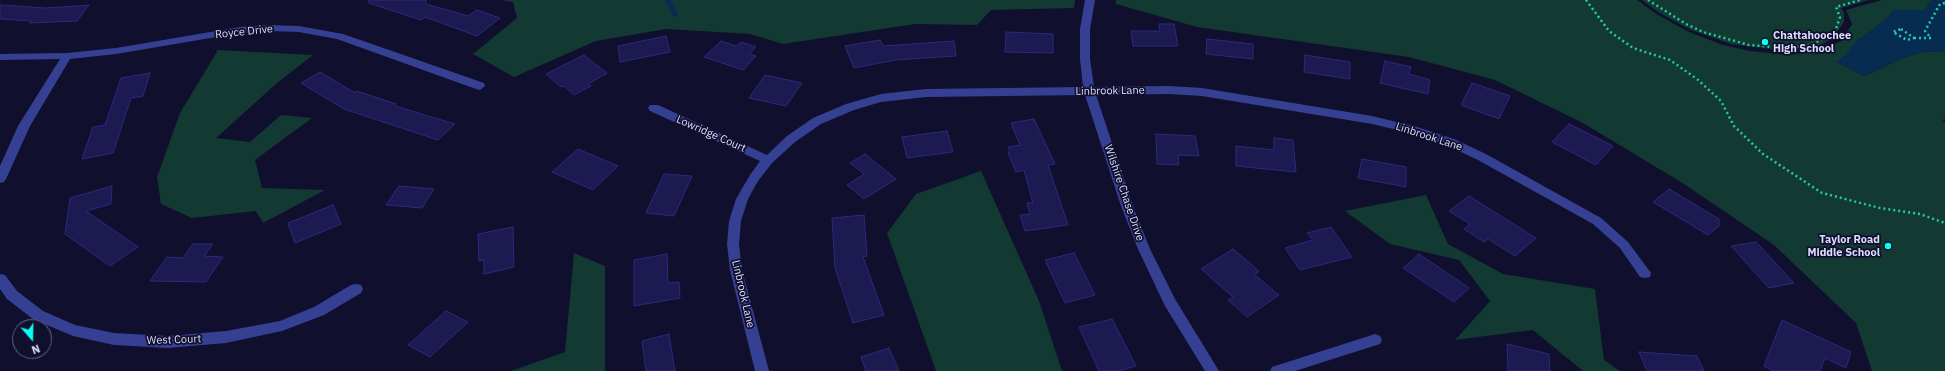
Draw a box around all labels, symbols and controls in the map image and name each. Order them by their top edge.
street label: Royce Drive [214,22,274,42]
place label: Chattahoochee High School [1773,29,1851,55]
marker: Chattahoochee High School [1760,37,1770,47]
street label: Linbrook Lane [1075,84,1145,98]
street label: Lowridge Court [674,113,748,155]
street label: Linbrook Lane [1394,120,1464,154]
street label: Wilshire Chase Drive [1101,143,1147,243]
place label: Taylor Road Middle School [1808,233,1880,259]
marker: Taylor Road Middle School [1883,241,1893,251]
street label: Linbrook Lane [729,259,757,329]
north arrow [12,319,52,359]
street label: West Court [146,332,202,348]
text: N [30,341,42,357]

